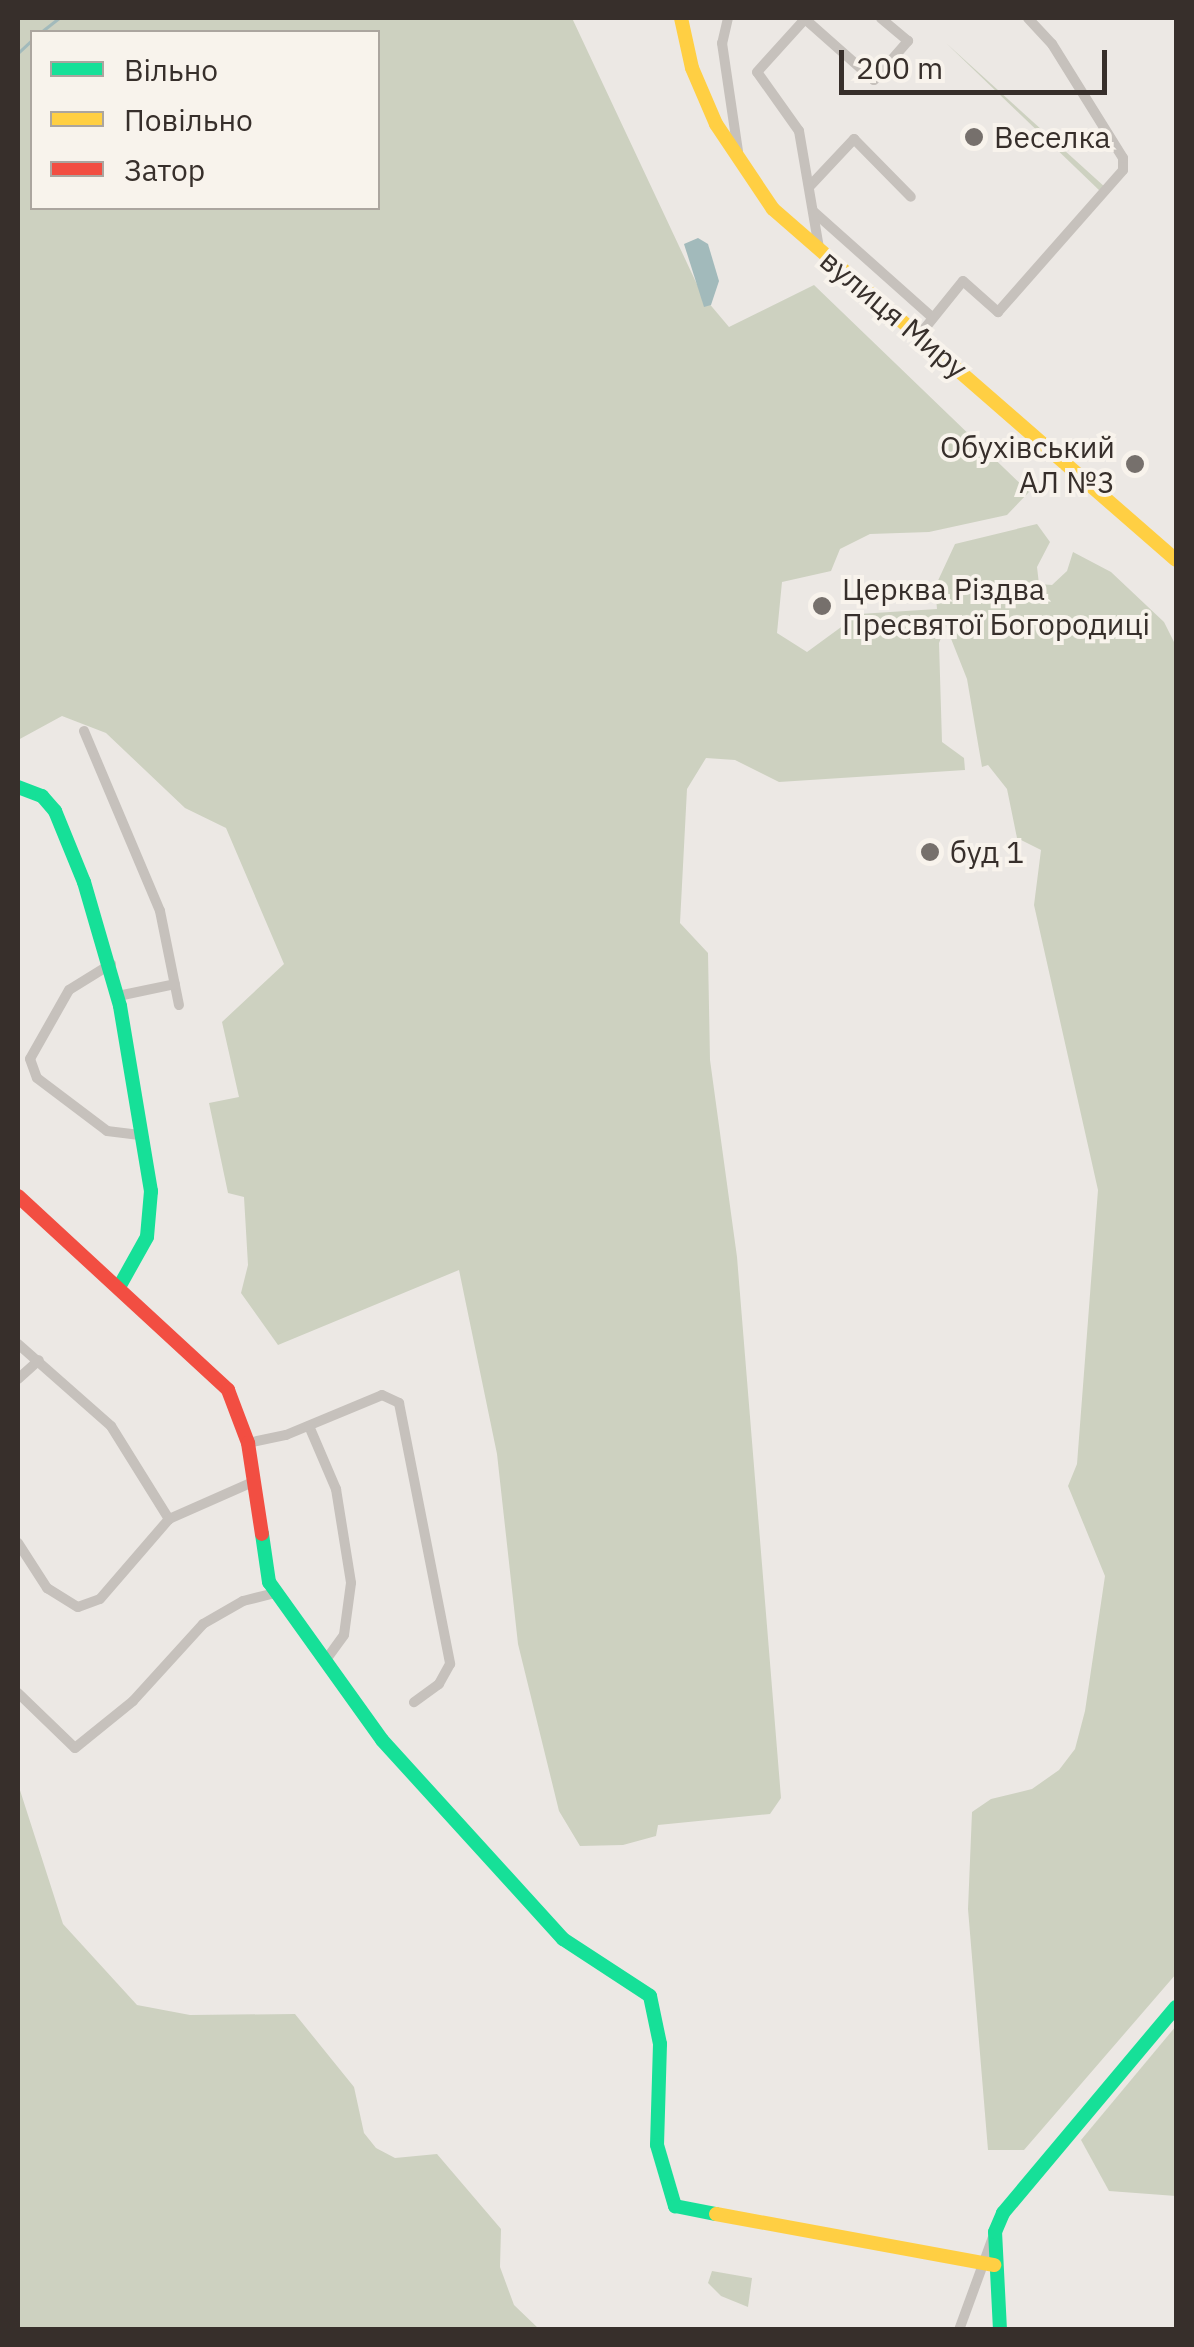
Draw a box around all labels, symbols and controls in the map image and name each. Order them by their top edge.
legend [30,30,380,210]
scale bar [844,30,1112,92]
text: 200 m [856,48,943,87]
text: Вільно [124,50,218,89]
text: Повільно [124,100,253,139]
place label: Веселка [994,119,1111,155]
marker: Веселка [963,126,985,148]
text: Затор [124,150,205,189]
street label: вулиця Миру [813,242,975,386]
place label: Обухівський АЛ №3 [940,429,1115,500]
marker: Обухівський АЛ №3 [1124,453,1146,475]
place label: Церква Різдва Пресвятої Богородиці [842,571,1150,642]
marker: Церква Різдва Пресвятої Богородиці [811,595,833,617]
place label: буд 1 [950,834,1024,870]
marker: буд 1 [919,841,941,863]

